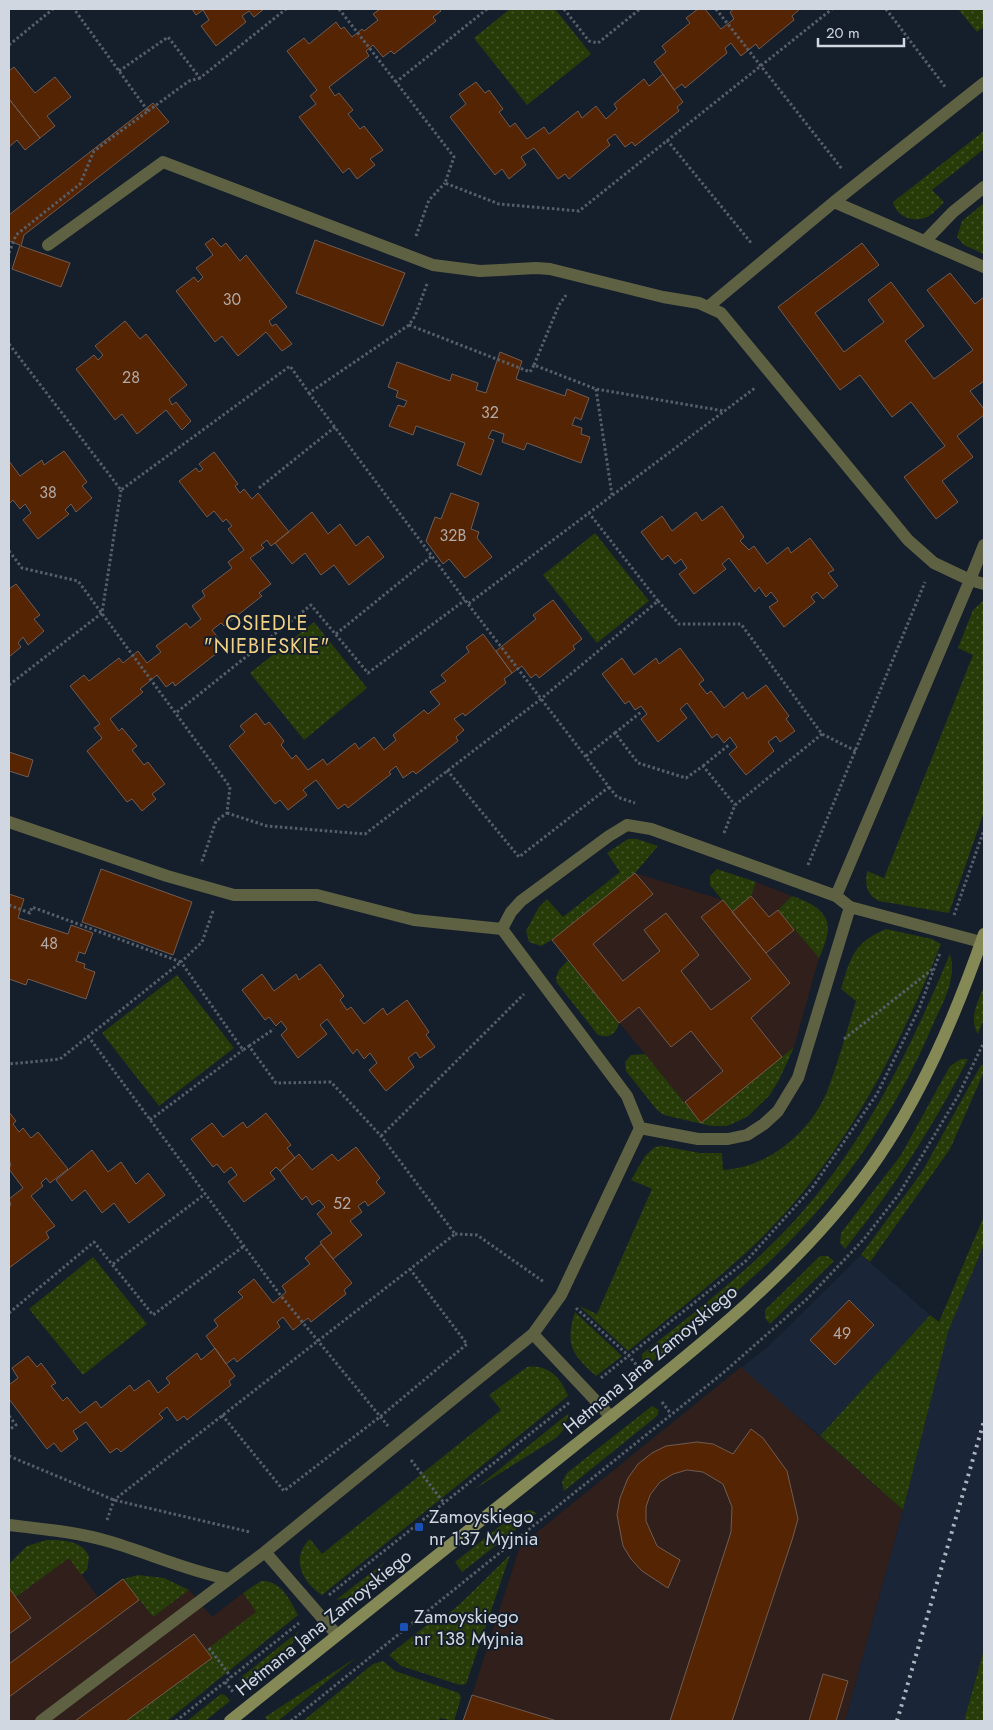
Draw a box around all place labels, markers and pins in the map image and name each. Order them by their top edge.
place label: Zamoyskiego nr 137 Myjnia [429,1503,538,1552]
marker: Zamoyskiego nr 137 Myjnia [413,1521,425,1533]
place label: Zamoyskiego nr 138 Myjnia [414,1603,524,1652]
marker: Zamoyskiego nr 138 Myjnia [398,1621,410,1633]

